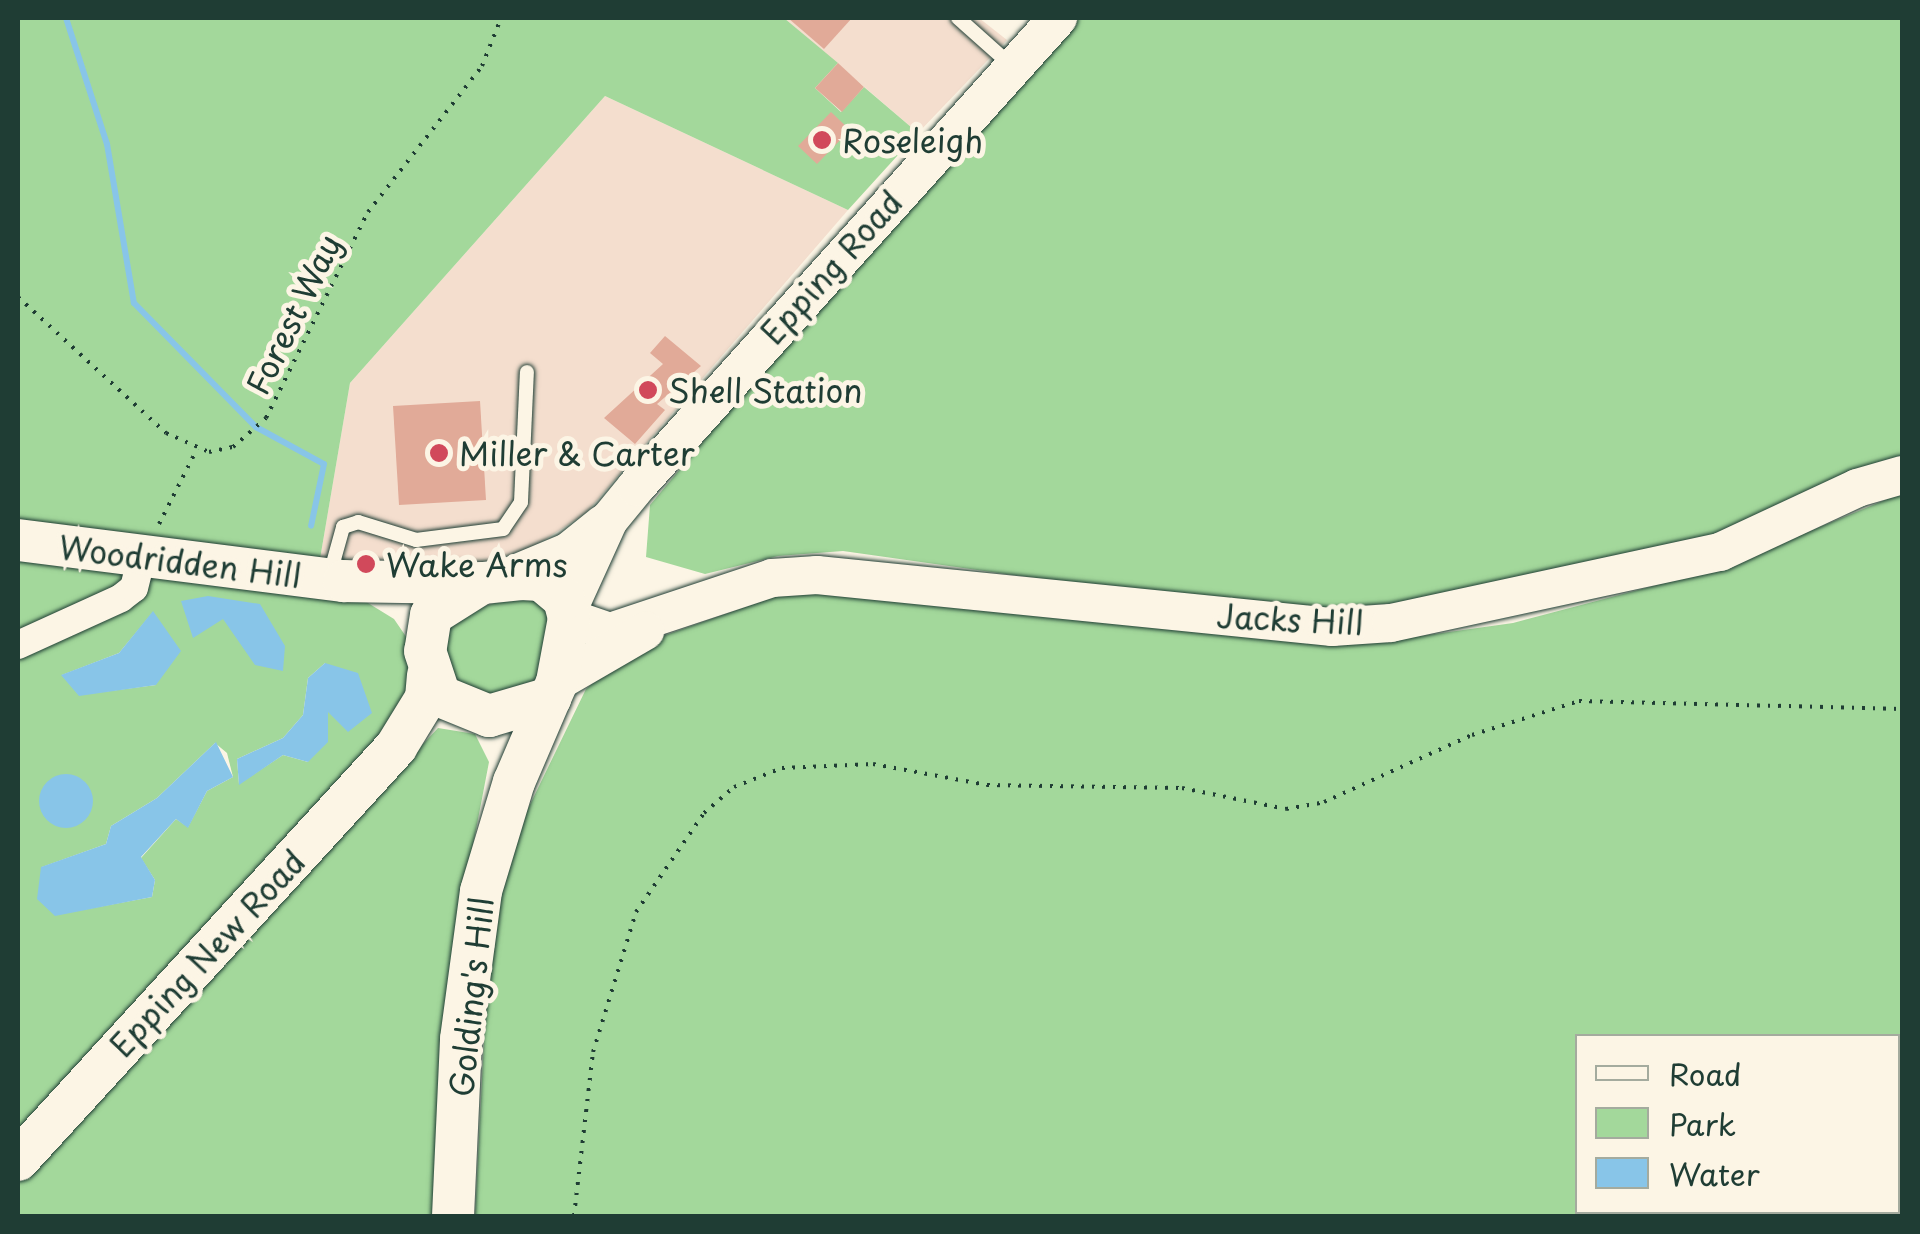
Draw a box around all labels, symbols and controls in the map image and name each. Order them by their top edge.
place label: Roseleigh [842,121,983,159]
marker: Roseleigh [811,129,833,151]
street label: Epping Road [752,183,910,351]
street label: Forest Way [238,227,348,401]
place label: Shell Station [668,371,864,409]
marker: Shell Station [637,379,659,401]
place label: Miller & Carter [459,434,697,472]
marker: Miller & Carter [428,442,450,464]
street label: Woodridden Hill [57,527,303,595]
place label: Wake Arms [386,545,567,583]
marker: Wake Arms [355,553,377,575]
street label: Jacks Hill [1215,596,1365,642]
street label: Epping New Road [101,841,313,1065]
street label: Golding's Hill [441,895,501,1099]
legend [1575,1034,1900,1214]
text: Road [1669,1051,1742,1096]
text: Park [1669,1101,1736,1146]
text: Water [1669,1151,1760,1196]

